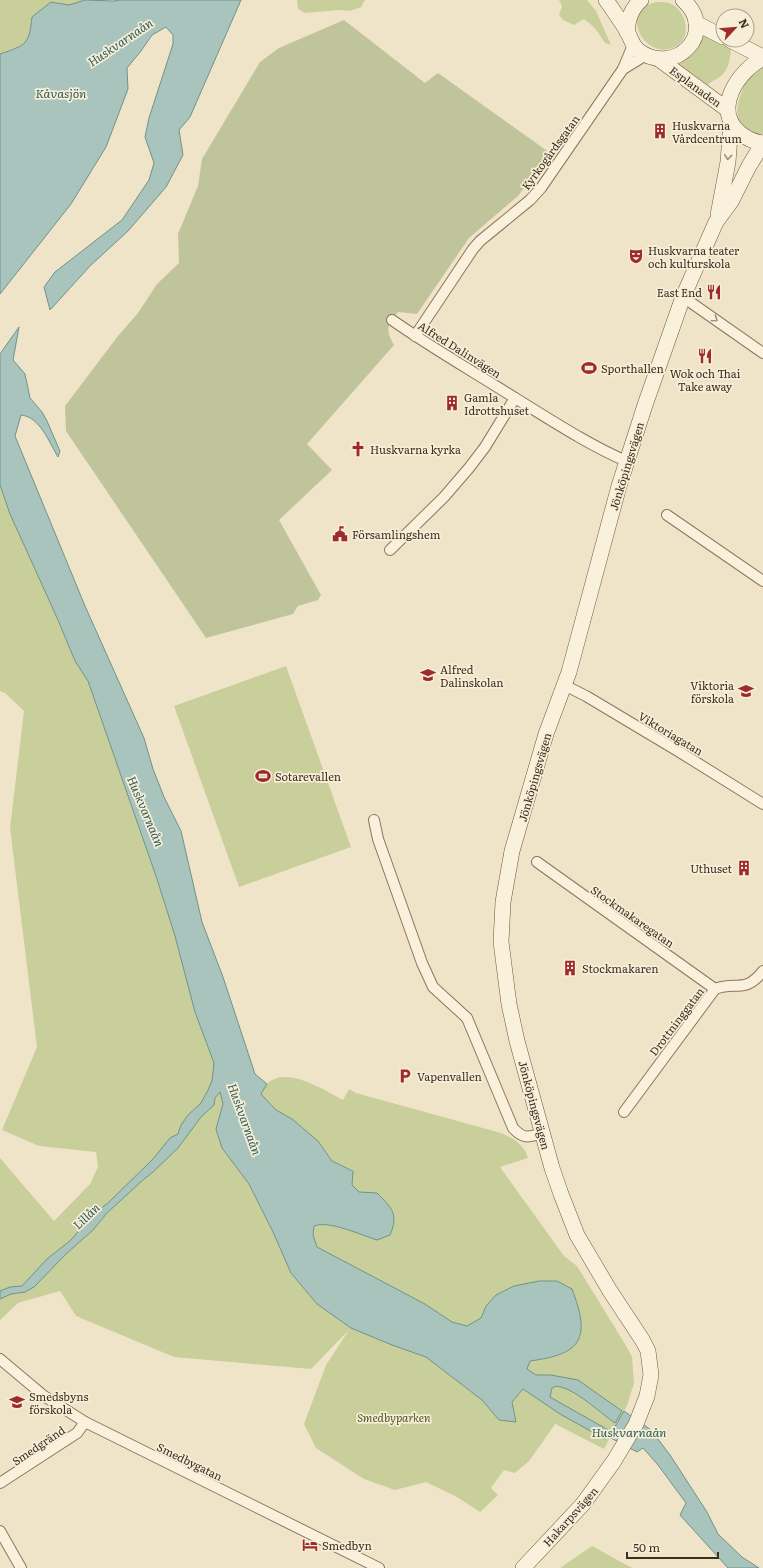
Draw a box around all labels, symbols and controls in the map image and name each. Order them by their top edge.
north arrow [715,8,755,48]
water label: Huskvarnaån [84,14,156,70]
text: N [736,16,754,31]
street label: Esplanaden [667,62,725,110]
water label: Kåvasjön [36,84,86,102]
street label: Kyrkogårdsgatan [517,111,583,193]
place label: Huskvarna Vårdcentrum [672,117,742,146]
building icon: Huskvarna Vårdcentrum [651,122,669,140]
one-way arrow [724,154,733,160]
place label: Huskvarna teater och kulturskola [648,242,740,271]
theatre icon: Huskvarna teater och kulturskola [627,247,645,265]
restaurant icon: East End [705,283,723,301]
place label: East End [657,284,702,300]
one-way arrow [710,314,717,321]
street label: Alfred Dalinvägen [415,317,505,381]
restaurant icon: Wok och Thai Take away [696,347,714,365]
sports icon: Sporthallen [580,359,598,377]
place label: Sporthallen [601,360,664,376]
place label: Wok och Thai Take away [670,365,741,394]
place label: Gamla Idrottshuset [464,389,530,418]
building icon: Gamla Idrottshuset [443,394,461,412]
street label: Jönköpingsvägen [605,420,647,512]
church icon: Huskvarna kyrka [349,440,367,458]
place label: Huskvarna kyrka [370,441,461,457]
public building icon: Församlingshem [331,525,349,543]
place label: Församlingshem [352,526,441,542]
place label: Alfred Dalinskolan [440,661,504,690]
school or university icon: Alfred Dalinskolan [419,666,437,684]
place label: Viktoria förskola [690,677,734,706]
school or university icon: Viktoria förskola [737,682,755,700]
street label: Viktoriagatan [636,707,706,759]
street label: Jönköpingsvägen [514,731,554,823]
sports icon: Sotarevallen [254,767,272,785]
place label: Sotarevallen [275,768,341,784]
water label: Huskvarnaån [123,773,169,849]
building icon: Uthuset [735,859,753,877]
place label: Uthuset [690,860,733,876]
street label: Stockmakaregatan [588,881,678,951]
building icon: Stockmakaren [561,959,579,977]
place label: Stockmakaren [582,960,658,976]
street label: Drottninggatan [645,983,707,1059]
street label: Jönköpingsvägen [515,1059,555,1151]
parking icon: Vapenvallen [396,1067,414,1085]
place label: Vapenvallen [417,1068,482,1084]
water label: Huskvarnaån [224,1081,266,1157]
water label: Lillån [69,1199,103,1233]
place label: Smedsbyns förskola [29,1388,88,1417]
school or university icon: Smedsbyns förskola [8,1393,26,1411]
park label: Smedbyparken [357,1409,431,1425]
street label: Smedgränd [8,1421,68,1469]
water label: Huskvarnaån [591,1423,667,1441]
street label: Smedbygatan [154,1438,226,1484]
street label: Hakarpsvägen [539,1483,601,1549]
scale bar [627,1534,718,1560]
hotel icon: Smedbyn [301,1536,319,1554]
place label: Smedbyn [322,1537,372,1553]
text: 50 m [633,1538,660,1556]

